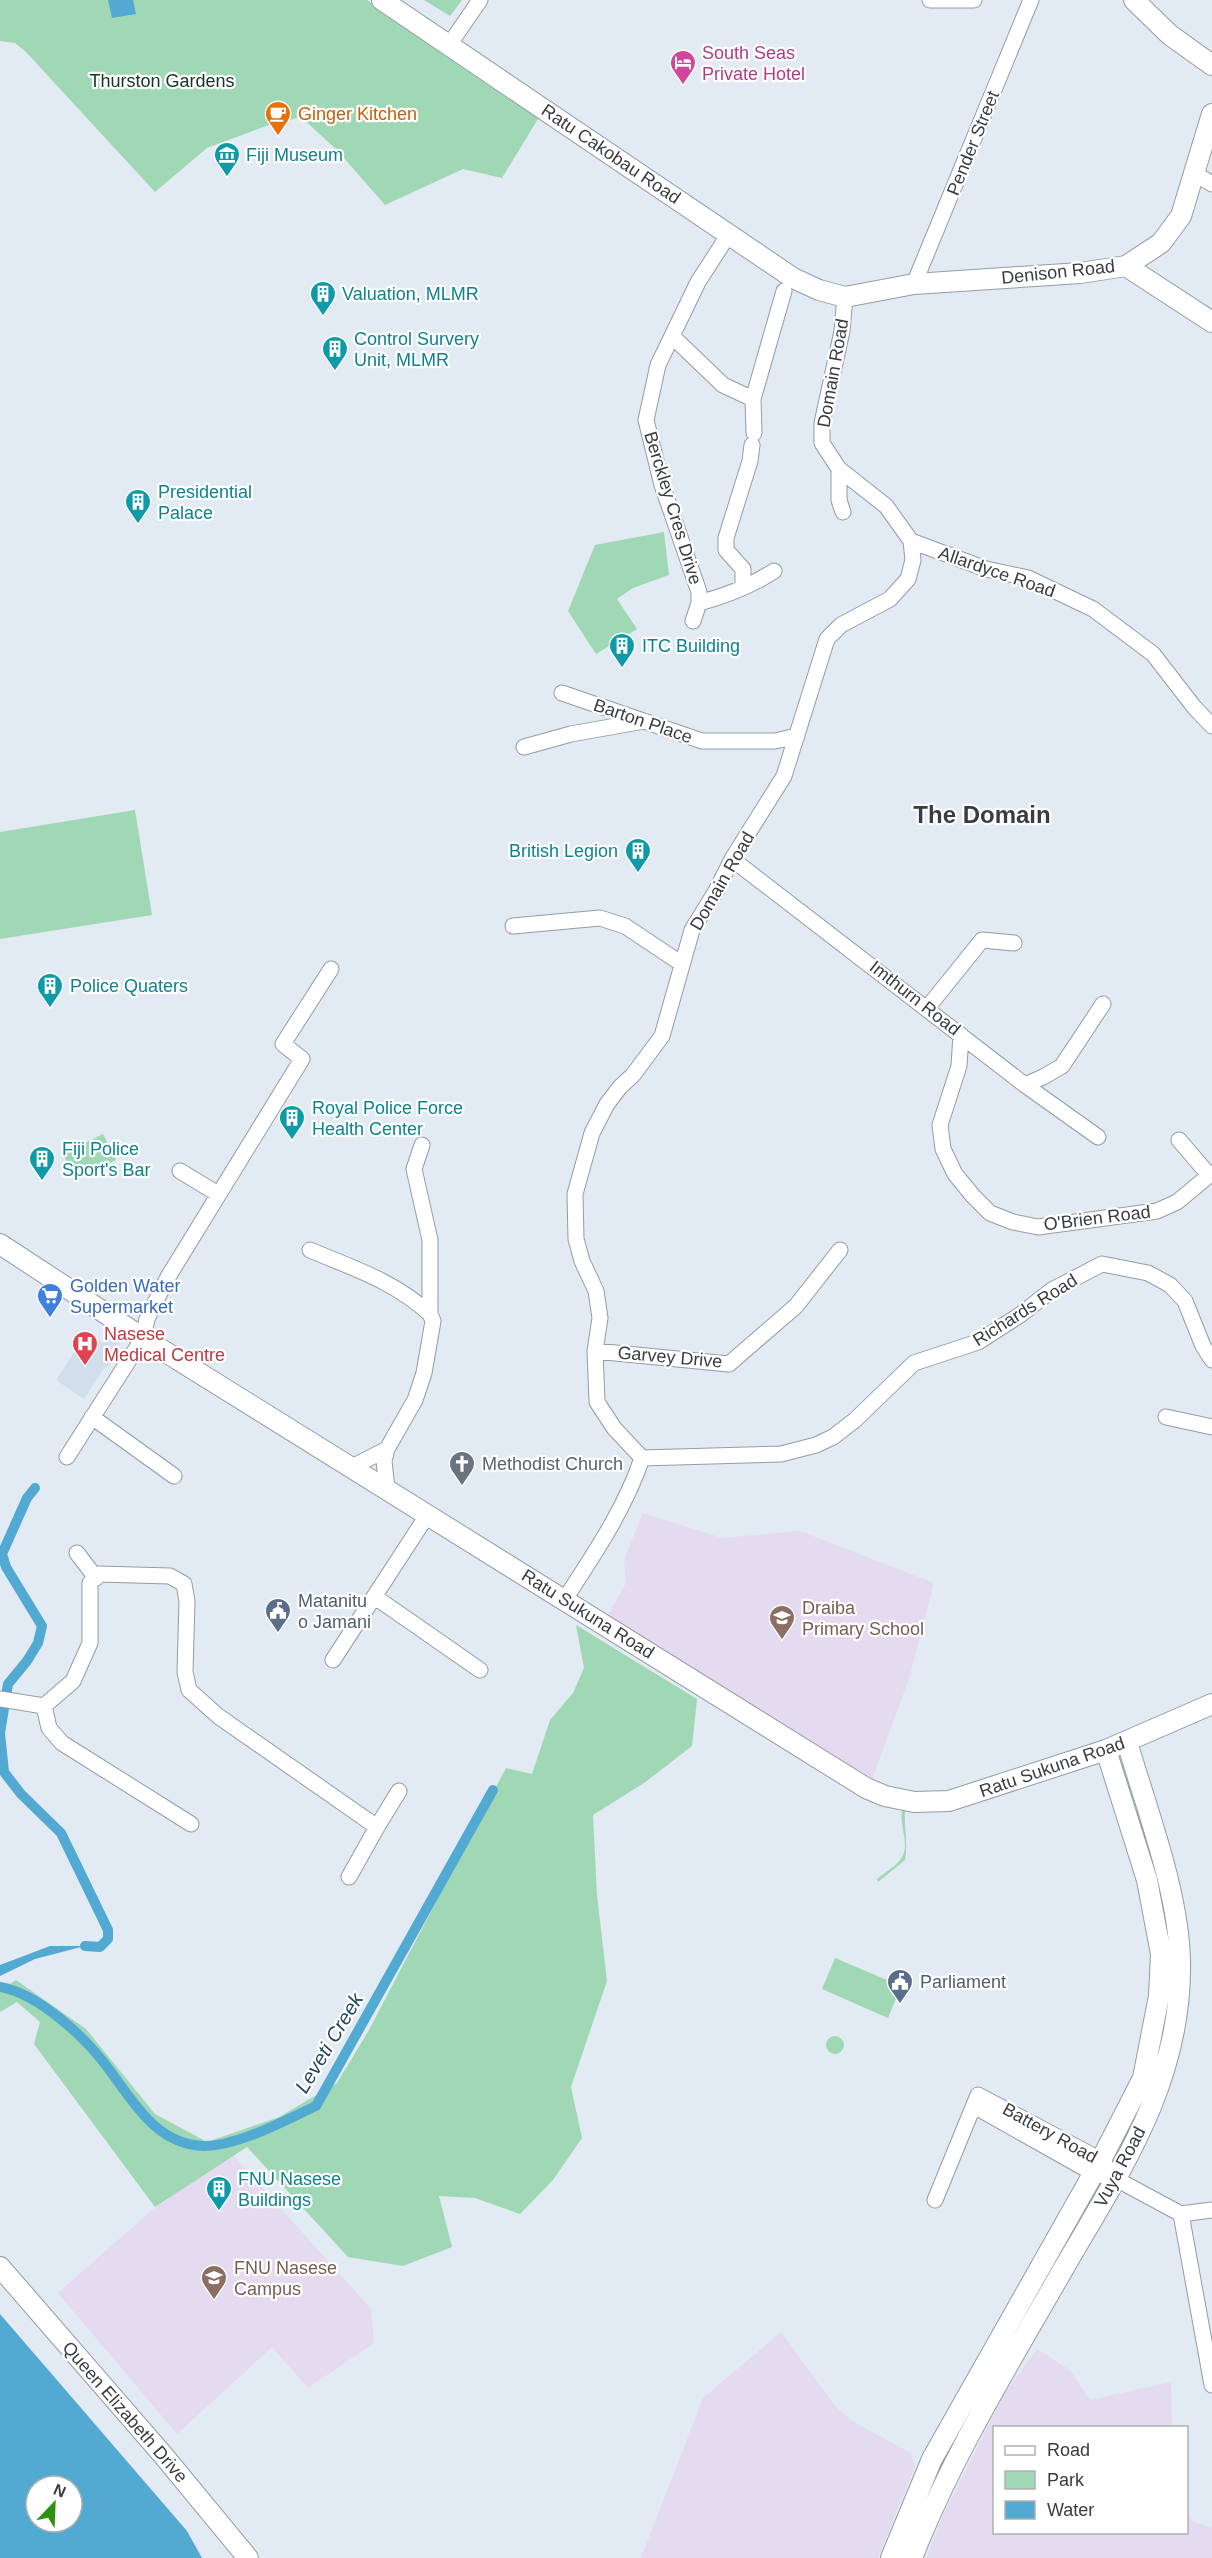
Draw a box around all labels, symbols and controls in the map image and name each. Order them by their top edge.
place label: South Seas Private Hotel [702,43,805,84]
hotel icon: South Seas Private Hotel [668,48,698,86]
park label: Thurston Gardens [89,71,235,91]
street label: Pender Street [943,88,1003,198]
cafe icon: Ginger Kitchen [263,99,293,137]
street label: Ratu Cakobau Road [538,100,684,208]
place label: Ginger Kitchen [298,104,417,124]
museum icon: Fiji Museum [212,140,242,178]
place label: Fiji Museum [246,145,343,165]
street label: Denison Road [1000,256,1116,288]
building icon: Valuation, MLMR [308,279,338,317]
place label: Valuation, MLMR [342,284,479,304]
street label: Domain Road [814,317,852,429]
place label: Control Survery Unit, MLMR [354,329,479,370]
building icon: Control Survery Unit, MLMR [320,334,350,372]
street label: Berckley Cres Drive [640,429,706,587]
place label: Presidential Palace [158,482,252,523]
building icon: Presidential Palace [123,487,153,525]
street label: Allardyce Road [936,543,1058,601]
building icon: ITC Building [607,631,637,669]
place label: ITC Building [642,636,740,656]
street label: Barton Place [591,695,695,747]
district label: The Domain [913,801,1051,828]
street label: Domain Road [686,828,758,934]
building icon: British Legion [623,836,653,874]
place label: British Legion [509,841,618,861]
street label: Imthurn Road [866,957,964,1039]
building icon: Police Quaters [35,971,65,1009]
place label: Police Quaters [70,976,188,996]
place label: Royal Police Force Health Center [312,1098,463,1139]
building icon: Royal Police Force Health Center [277,1103,307,1141]
place label: Fiji Police Sport's Bar [62,1139,150,1180]
building icon: Fiji Police Sport's Bar [27,1144,57,1182]
street label: O'Brien Road [1042,1202,1152,1234]
street label: Richards Road [969,1270,1081,1350]
place label: Golden Water Supermarket [70,1276,180,1317]
supermarket icon: Golden Water Supermarket [35,1281,65,1319]
place label: Nasese Medical Centre [104,1324,225,1365]
hospital icon: Nasese Medical Centre [70,1329,100,1367]
street label: Garvey Drive [617,1342,723,1372]
church icon: Methodist Church [447,1449,477,1487]
place label: Methodist Church [482,1454,623,1474]
street label: Ratu Sukuna Road [518,1565,658,1663]
place label: Matanitu o Jamani [298,1591,371,1632]
public building icon: Matanitu o Jamani [263,1596,293,1634]
place label: Draiba Primary School [802,1598,924,1639]
school or university icon: Draiba Primary School [767,1603,797,1641]
street label: Ratu Sukuna Road [977,1733,1127,1801]
public building icon: Parliament [885,1967,915,2005]
place label: Parliament [920,1972,1006,1992]
water label: Leveti Creek [291,1988,368,2097]
street label: Battery Road [999,2099,1101,2167]
street label: Vuya Road [1090,2123,1150,2211]
place label: FNU Nasese Buildings [238,2169,341,2210]
building icon: FNU Nasese Buildings [204,2174,234,2212]
place label: FNU Nasese Campus [234,2258,337,2299]
school or university icon: FNU Nasese Campus [199,2263,229,2301]
street label: Queen Elizabeth Drive [58,2337,192,2487]
legend [993,2426,1188,2534]
text: Road [1047,2440,1090,2460]
text: Park [1047,2470,1085,2490]
north arrow [24,2474,84,2534]
text: N [51,2481,68,2501]
text: Water [1047,2500,1094,2520]

